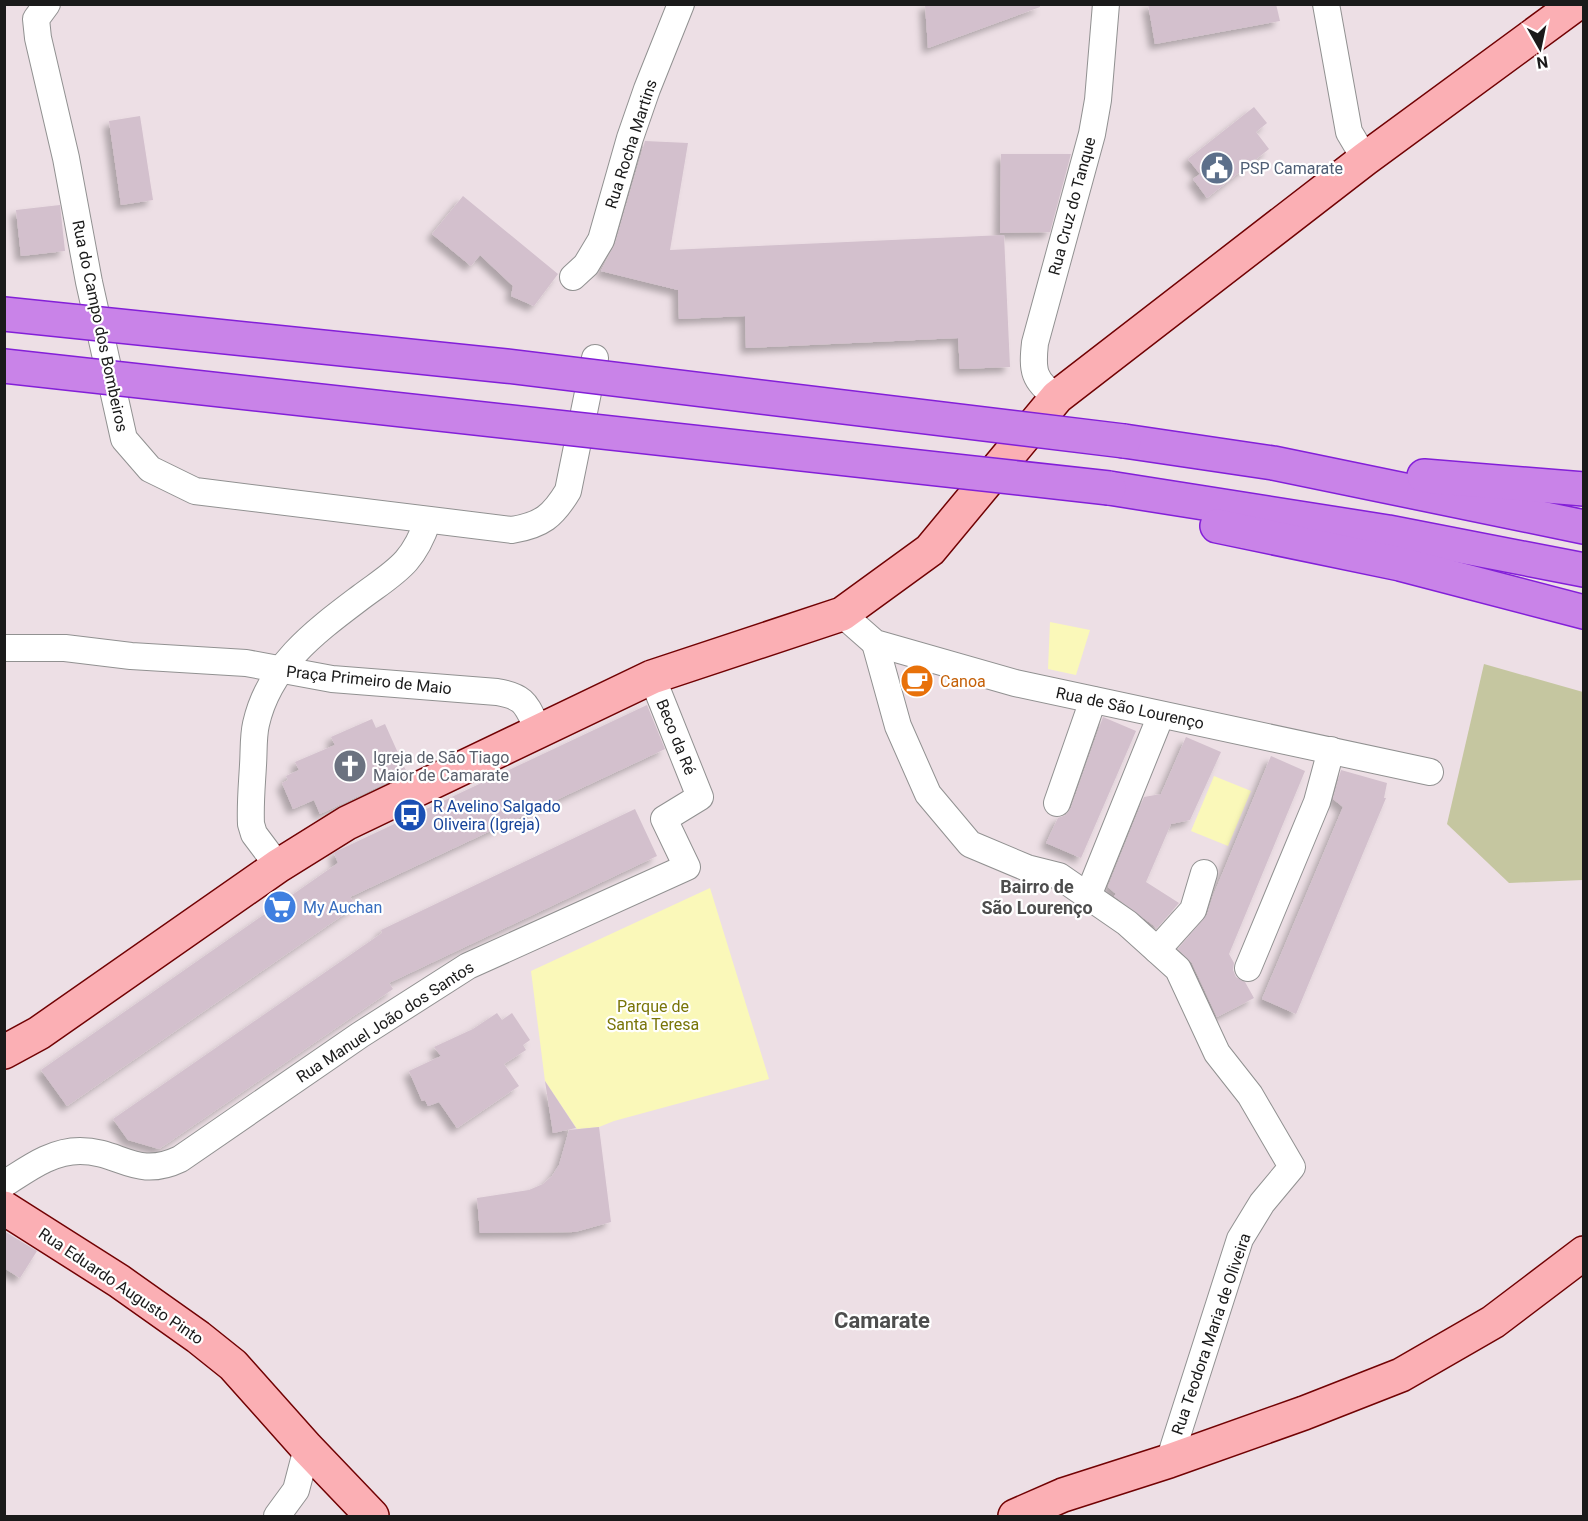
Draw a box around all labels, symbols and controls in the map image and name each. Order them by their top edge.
north arrow [1510,18,1570,78]
text: N [1535,52,1549,73]
street label: Rua Rocha Martins [601,77,661,211]
street label: Rua Cruz do Tanque [1044,135,1100,277]
public building icon: PSP Camarate [1199,150,1235,186]
place label: PSP Camarate [1240,159,1343,178]
street label: Rua do Campo dos Bombeiros [68,218,132,434]
street label: Praça Primeiro de Maio [285,662,453,698]
cafe icon: Canoa [899,663,935,699]
place label: Canoa [940,672,986,691]
street label: Rua de São Lourenço [1054,683,1206,733]
street label: Beco da Ré [652,696,700,778]
church icon: Igreja de São Tiago Maior de Camarate [332,748,368,784]
place label: Igreja de São Tiago Maior de Camarate [373,748,509,785]
bus stop icon: R Avelino Salgado Oliveira (Igreja) [392,797,428,833]
place label: R Avelino Salgado Oliveira (Igreja) [433,797,561,834]
district label: Bairro de São Lourenço [981,876,1093,918]
supermarket icon: My Auchan [262,889,298,925]
place label: My Auchan [303,898,382,917]
street label: Rua Manuel João dos Santos [293,957,477,1087]
park label: Parque de Santa Teresa [607,997,699,1034]
street label: Rua Eduardo Augusto Pinto [35,1224,207,1348]
street label: Rua Teodora Maria de Oliveira [1167,1231,1255,1437]
district label: Camarate [834,1308,930,1333]

